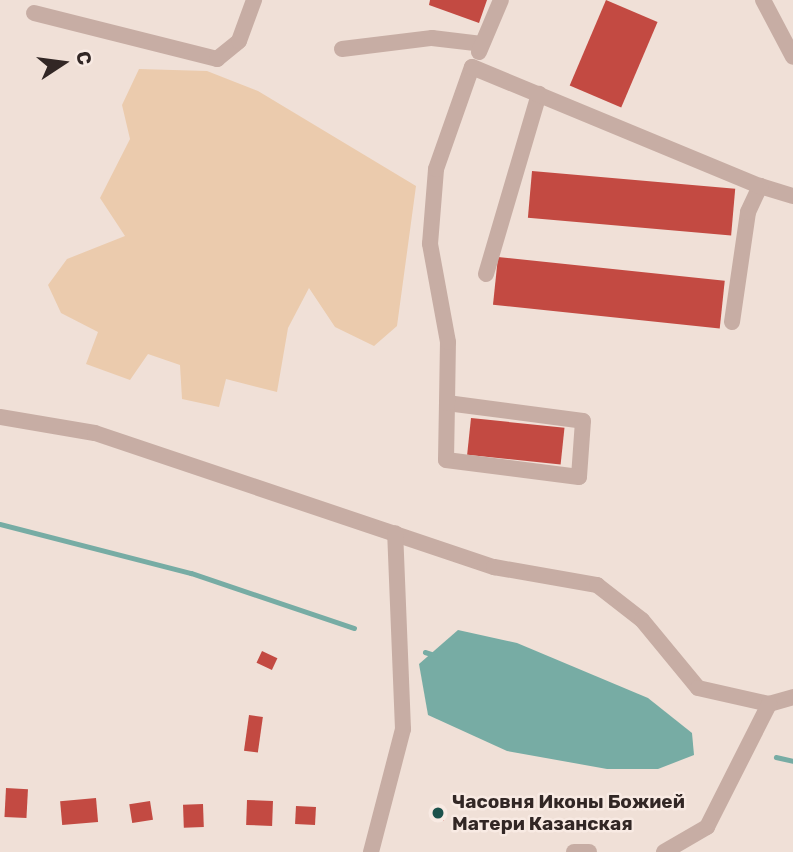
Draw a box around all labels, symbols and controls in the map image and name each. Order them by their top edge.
north arrow [28,28,98,98]
text: С [71,49,97,67]
place label: Часовня Иконы Божией Матери Казанская [452,791,685,835]
marker: Часовня Иконы Божией Матери Казанская [430,805,446,821]

